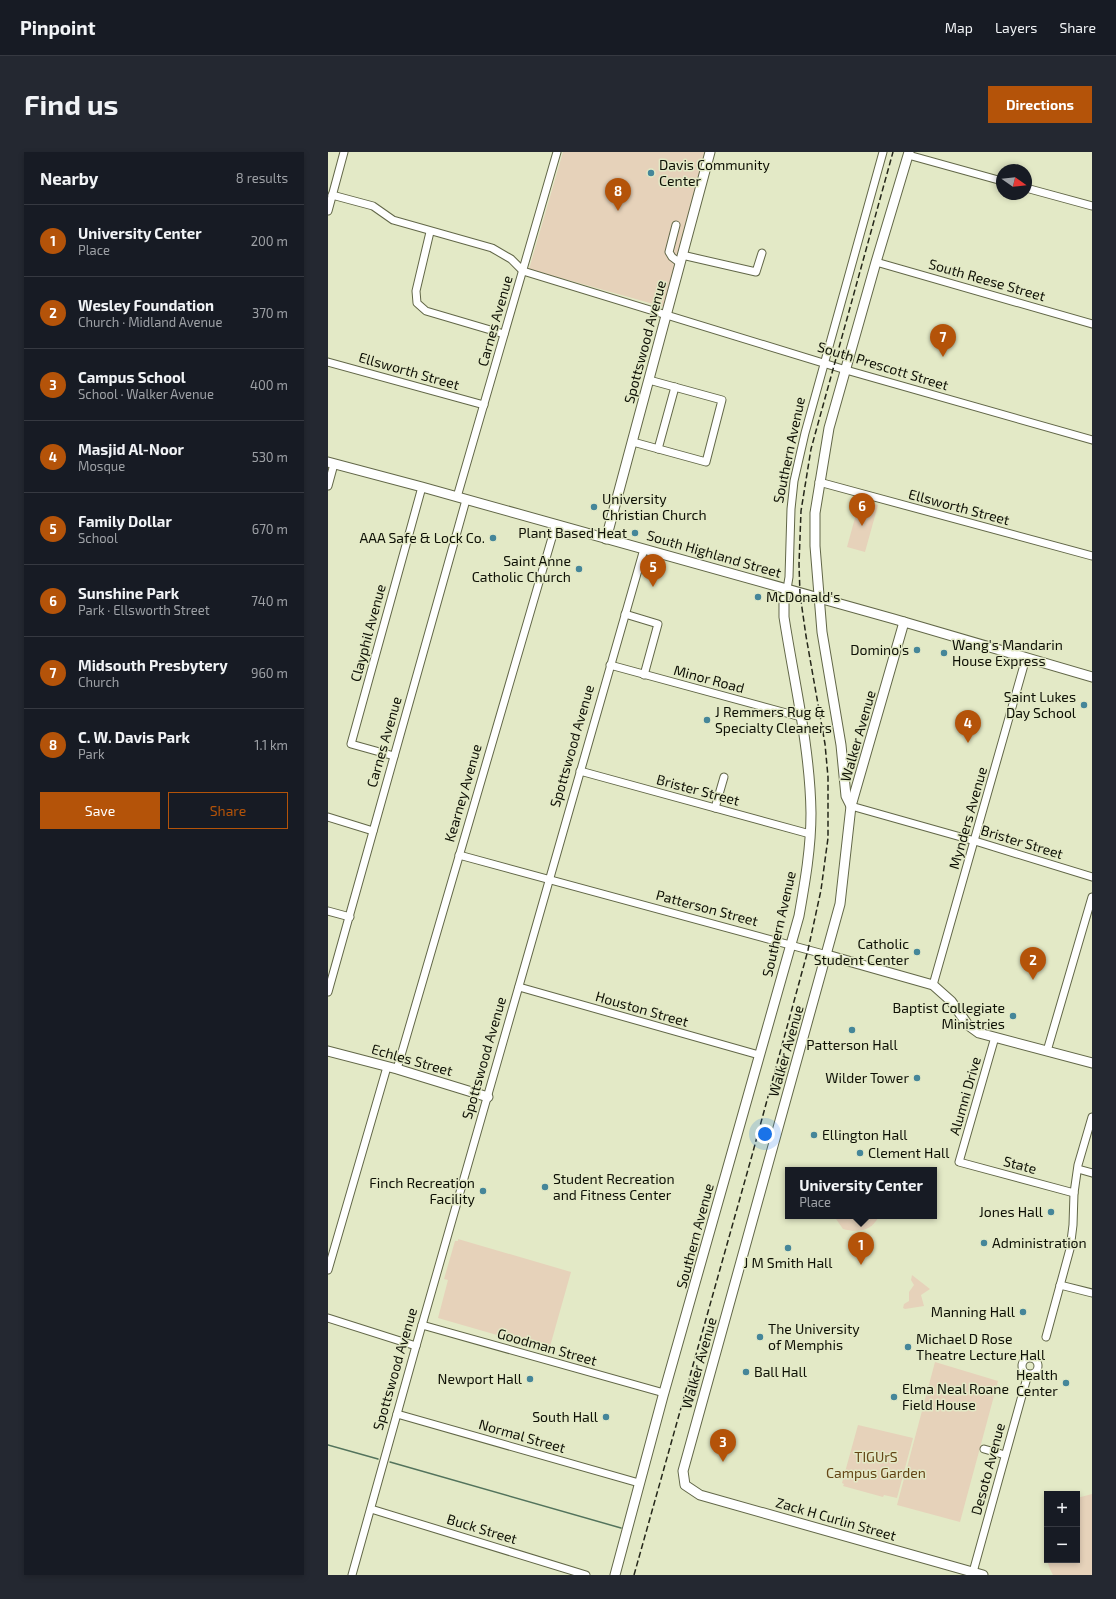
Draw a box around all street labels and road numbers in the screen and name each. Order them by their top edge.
street label: South Reese Street [927,255,1047,304]
street label: Carnes Avenue [473,273,516,368]
street label: Spottswood Avenue [620,278,669,405]
street label: South Prescott Street [816,338,951,394]
street label: Ellsworth Street [357,348,461,393]
street label: Southern Avenue [769,395,808,505]
street label: Ellsworth Street [907,485,1011,528]
street label: South Highland Street [645,526,783,581]
street label: Clayphil Avenue [346,582,389,684]
street label: Minor Road [672,661,746,696]
street label: Spottswood Avenue [546,683,597,809]
street label: Walker Avenue [836,688,879,784]
street label: Carnes Avenue [362,694,405,789]
street label: Kearney Avenue [440,742,485,844]
street label: Mynders Avenue [945,765,990,871]
street label: Brister Street [655,770,741,809]
street label: Brister Street [979,821,1065,862]
street label: Southern Avenue [758,869,799,979]
street label: Patterson Street [654,886,760,929]
street label: Houston Street [594,987,691,1030]
street label: Spottswood Avenue [458,995,509,1121]
street label: Walker Avenue [764,1003,807,1099]
street label: Echles Street [370,1040,455,1079]
street label: Alumni Drive [945,1055,984,1137]
street label: State [1002,1152,1039,1177]
street label: Southern Avenue [672,1181,717,1290]
street label: Spottswood Avenue [369,1306,420,1432]
street label: Walker Avenue [677,1315,720,1411]
street label: Goodman Street [495,1324,599,1369]
street label: Normal Street [477,1415,567,1456]
street label: Desoto Avenue [967,1421,1008,1517]
street label: Zack H Curlin Street [774,1493,898,1544]
street label: Buck Street [445,1510,519,1547]

